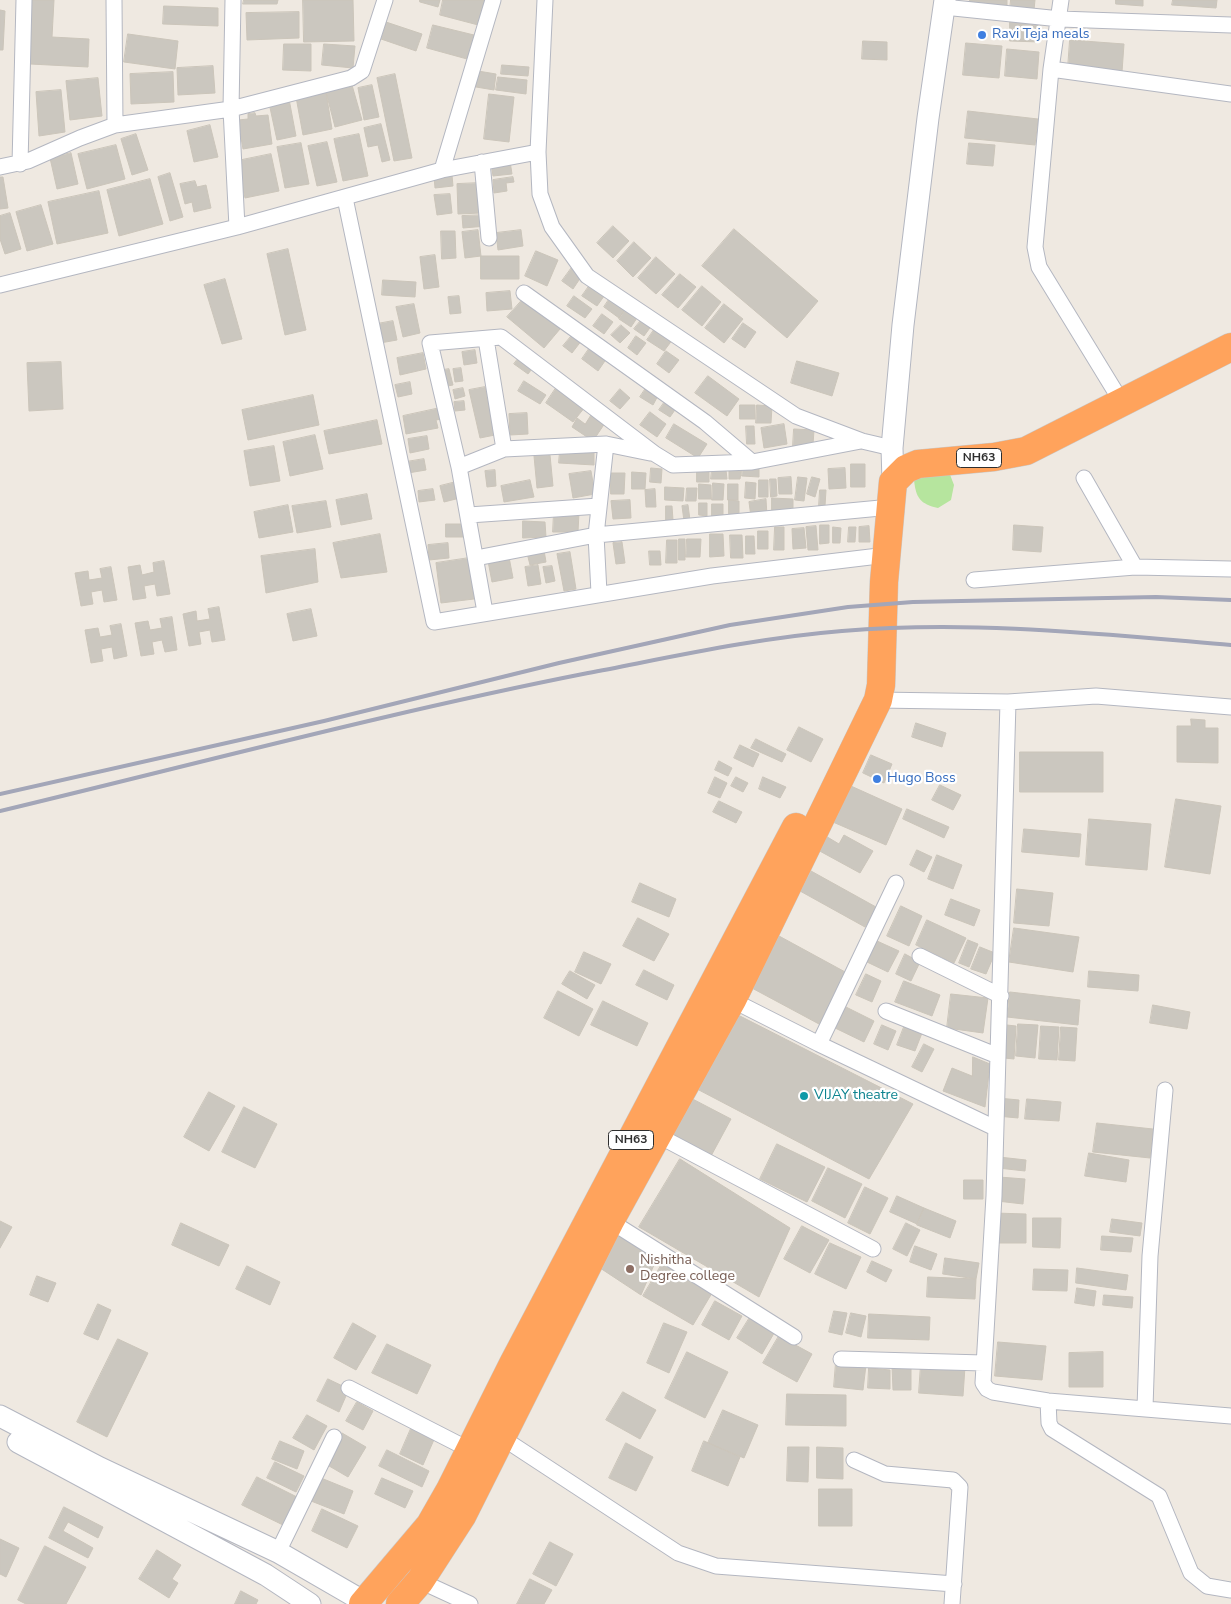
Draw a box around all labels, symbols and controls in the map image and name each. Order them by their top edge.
place label: Ravi Teja meals [992,27,1090,43]
marker: Ravi Teja meals [976,29,988,41]
road number: NH63 [956,448,1002,468]
place label: Hugo Boss [887,771,956,787]
marker: Hugo Boss [871,773,883,785]
place label: VIJAY theatre [814,1088,898,1104]
marker: VIJAY theatre [798,1090,810,1102]
road number: NH63 [608,1130,654,1150]
place label: Nishitha Degree college [640,1253,735,1285]
marker: Nishitha Degree college [624,1263,636,1275]

